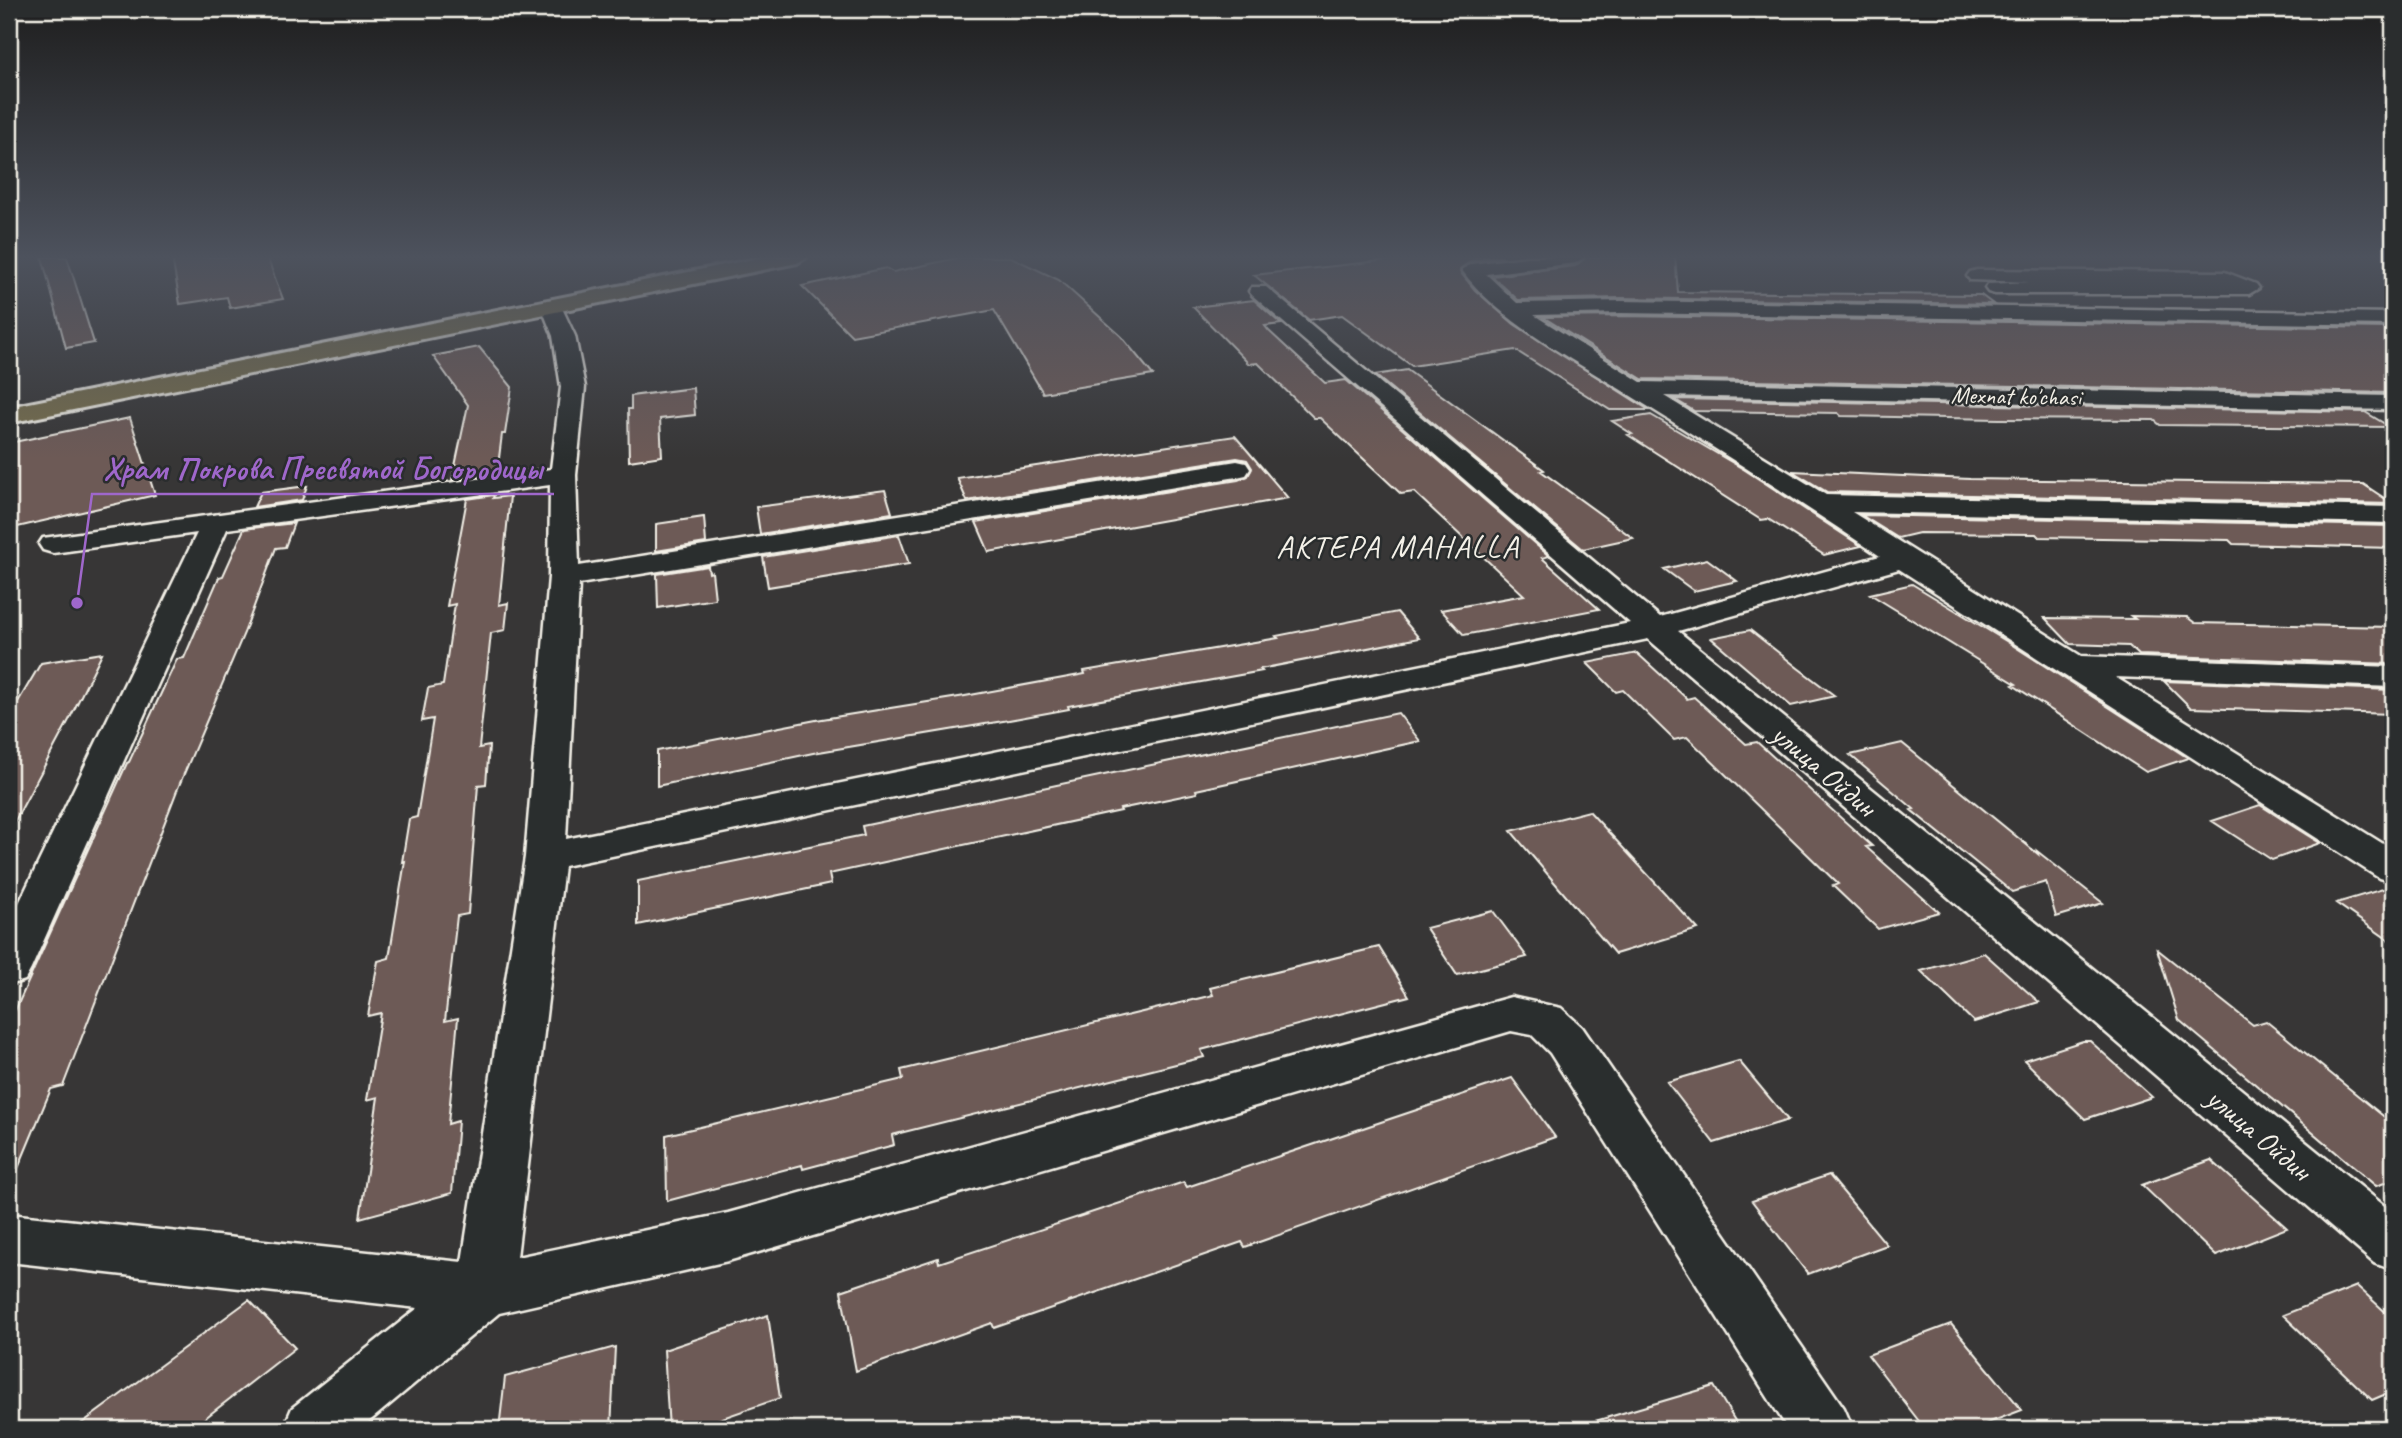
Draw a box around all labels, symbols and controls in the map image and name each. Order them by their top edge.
street label: Mexnat ko'chasi [1951,380,2084,412]
callout: Храм Покрова Пресвятой Богородицы [92,441,554,494]
text: Храм Покрова Пресвятой Богородицы [103,448,545,489]
district label: AKTEPA MAHALLA [1276,526,1520,567]
street label: улица Ойдин [1762,714,1886,826]
street label: улица Ойдин [2197,1078,2321,1190]

